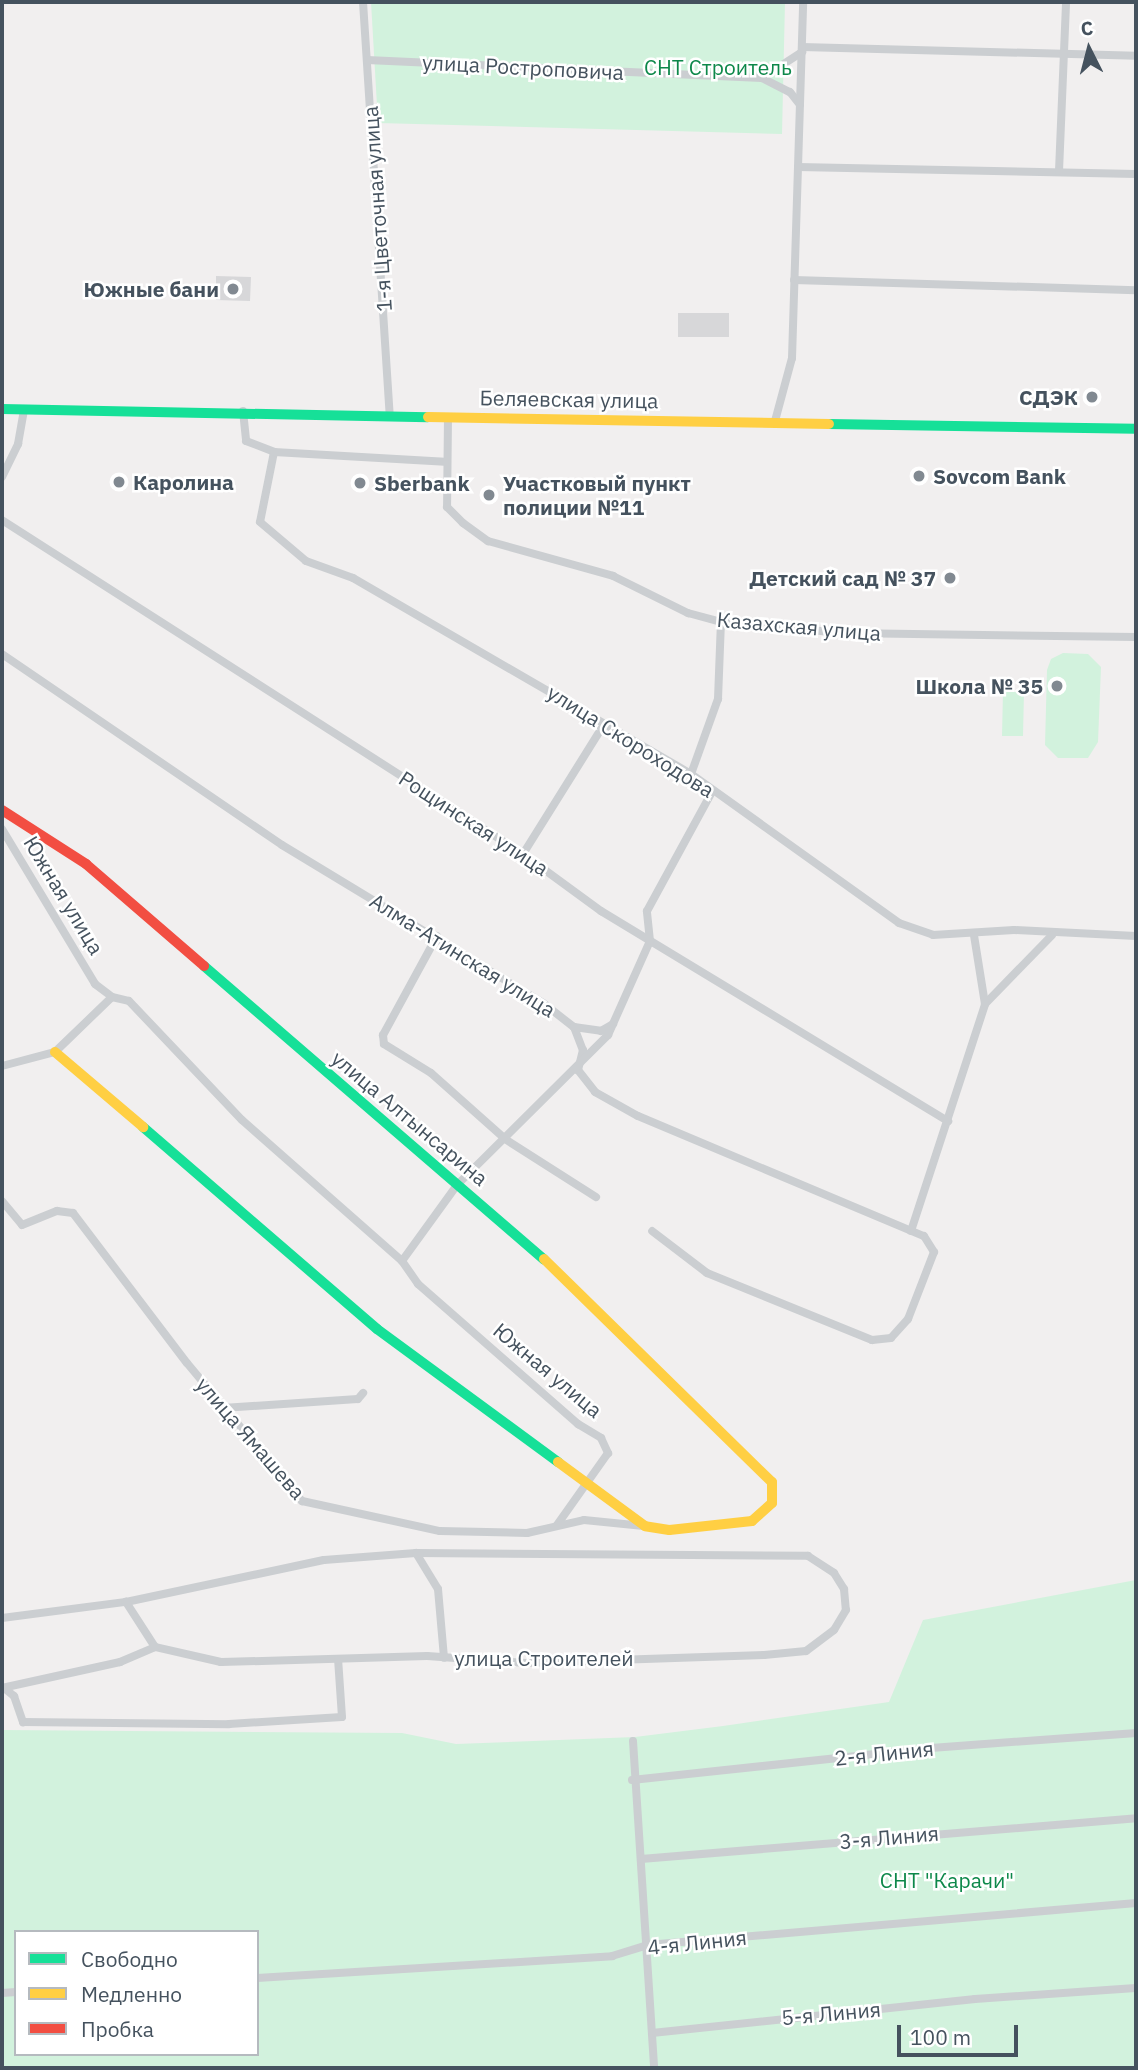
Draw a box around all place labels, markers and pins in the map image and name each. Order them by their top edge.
place label: Южные бани [84,276,219,302]
marker: Южные бани [225,281,241,297]
place label: СДЭК [1019,384,1078,410]
marker: СДЭК [1084,389,1100,405]
place label: Sovcom Bank [933,463,1066,489]
marker: Sovcom Bank [911,468,927,484]
place label: Каролина [133,469,234,495]
place label: Sberbank [374,470,470,496]
place label: Участковый пункт полиции №11 [503,470,691,520]
marker: Каролина [111,474,127,490]
marker: Sberbank [352,475,368,491]
marker: Участковый пункт полиции №11 [481,487,497,503]
place label: Детский сад № 37 [749,565,936,591]
marker: Детский сад № 37 [942,570,958,586]
place label: Школа № 35 [915,673,1043,699]
marker: Школа № 35 [1049,678,1065,694]

